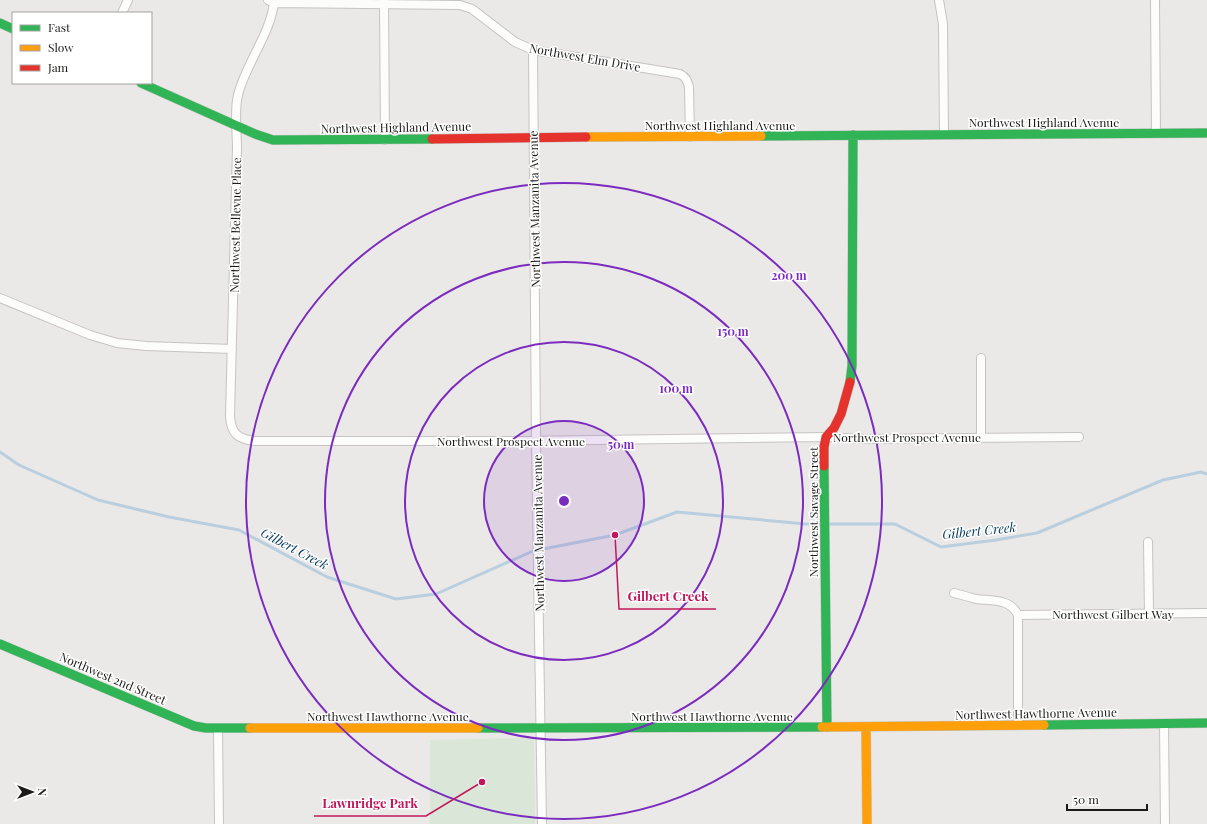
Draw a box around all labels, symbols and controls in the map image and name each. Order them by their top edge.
legend [12,12,152,84]
text: Fast [48,19,71,35]
text: Slow [48,39,74,55]
street label: Northwest Elm Drive [528,39,642,75]
text: Jam [47,59,69,75]
street label: Northwest Highland Avenue [969,114,1119,130]
street label: Northwest Highland Avenue [645,117,795,133]
street label: Northwest Highland Avenue [321,118,471,136]
street label: Northwest Manzanita Avenue [525,130,543,288]
street label: Northwest Bellevue Place [226,157,244,293]
text: 200 m [771,267,807,283]
text: 150 m [717,323,749,339]
text: 100 m [659,380,693,396]
street label: Northwest Prospect Avenue [833,429,981,445]
street label: Northwest Prospect Avenue [437,433,585,449]
text: 50 m [608,436,635,452]
street label: Northwest Savage Street [805,446,821,577]
street label: Northwest Manzanita Avenue [529,454,547,612]
centre of rings [557,494,571,508]
water label: Gilbert Creek [941,518,1017,542]
water label: Gilbert Creek [258,523,332,573]
callout: Gilbert Creek [619,584,716,609]
text: Gilbert Creek [627,587,709,604]
street label: Northwest Gilbert Way [1052,606,1174,622]
street label: Northwest 2nd Street [57,648,169,708]
street label: Northwest Hawthorne Avenue [955,704,1117,722]
street label: Northwest Hawthorne Avenue [307,708,469,724]
street label: Northwest Hawthorne Avenue [631,708,793,724]
north arrow [12,772,52,812]
scale bar [1067,786,1147,812]
text: N [35,788,50,796]
callout: Lawnridge Park [314,791,426,816]
text: 50 m [1073,791,1099,807]
text: Lawnridge Park [322,794,418,811]

